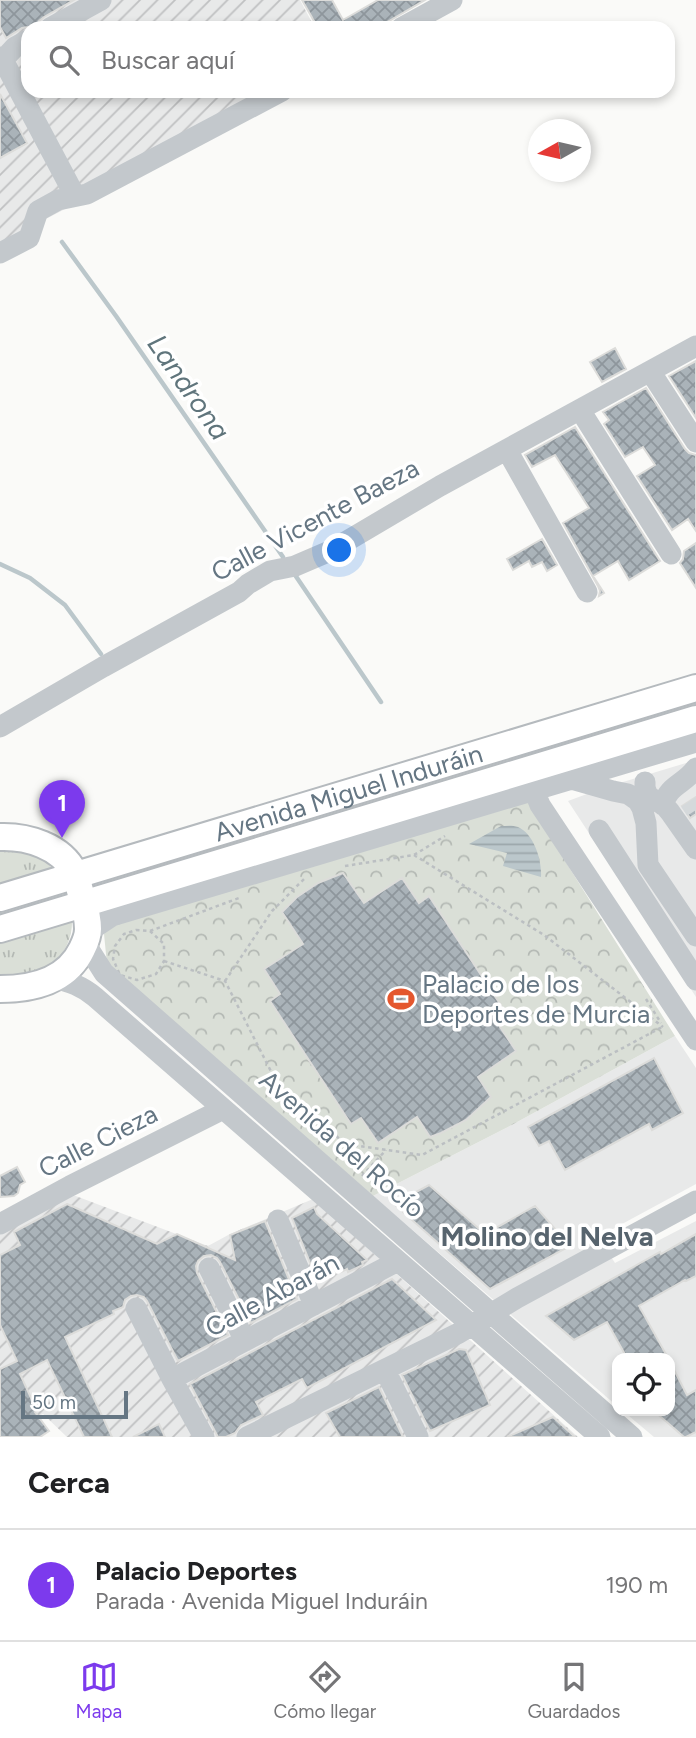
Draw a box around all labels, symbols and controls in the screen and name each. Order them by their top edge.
search box [21,21,675,98]
icon: search [45,41,83,79]
text: Buscar aquí [101,44,235,76]
north arrow [528,119,591,182]
water label: Landrona [140,328,238,446]
street label: Calle Vicente Baeza [206,452,424,588]
your location [322,533,356,567]
street label: Avenida Miguel Induráin [211,737,486,848]
pin: 1 [39,780,85,838]
place label: Palacio de los Deportes de Murcia [422,968,650,1030]
sports icon: Palacio de los Deportes de Murcia [386,984,416,1014]
street label: Avenida del Rocío [253,1064,431,1224]
street label: Calle Cieza [33,1097,163,1185]
district label: Molino del Nelva [440,1219,654,1253]
street label: Calle Abarán [200,1246,344,1344]
map controls [612,1353,675,1416]
button: locate [612,1353,675,1416]
scale bar [21,1388,128,1420]
text: 50 m [32,1391,76,1414]
text: Cerca [28,1464,110,1501]
text: Palacio Deportes [95,1555,297,1587]
text: 1 [46,1571,56,1599]
text: 190 m [605,1571,668,1599]
text: Parada · Avenida Miguel Induráin [95,1587,428,1615]
tab: Mapa [76,1658,122,1723]
tab: Cómo llegar [274,1658,376,1723]
tab: Guardados [527,1658,620,1723]

